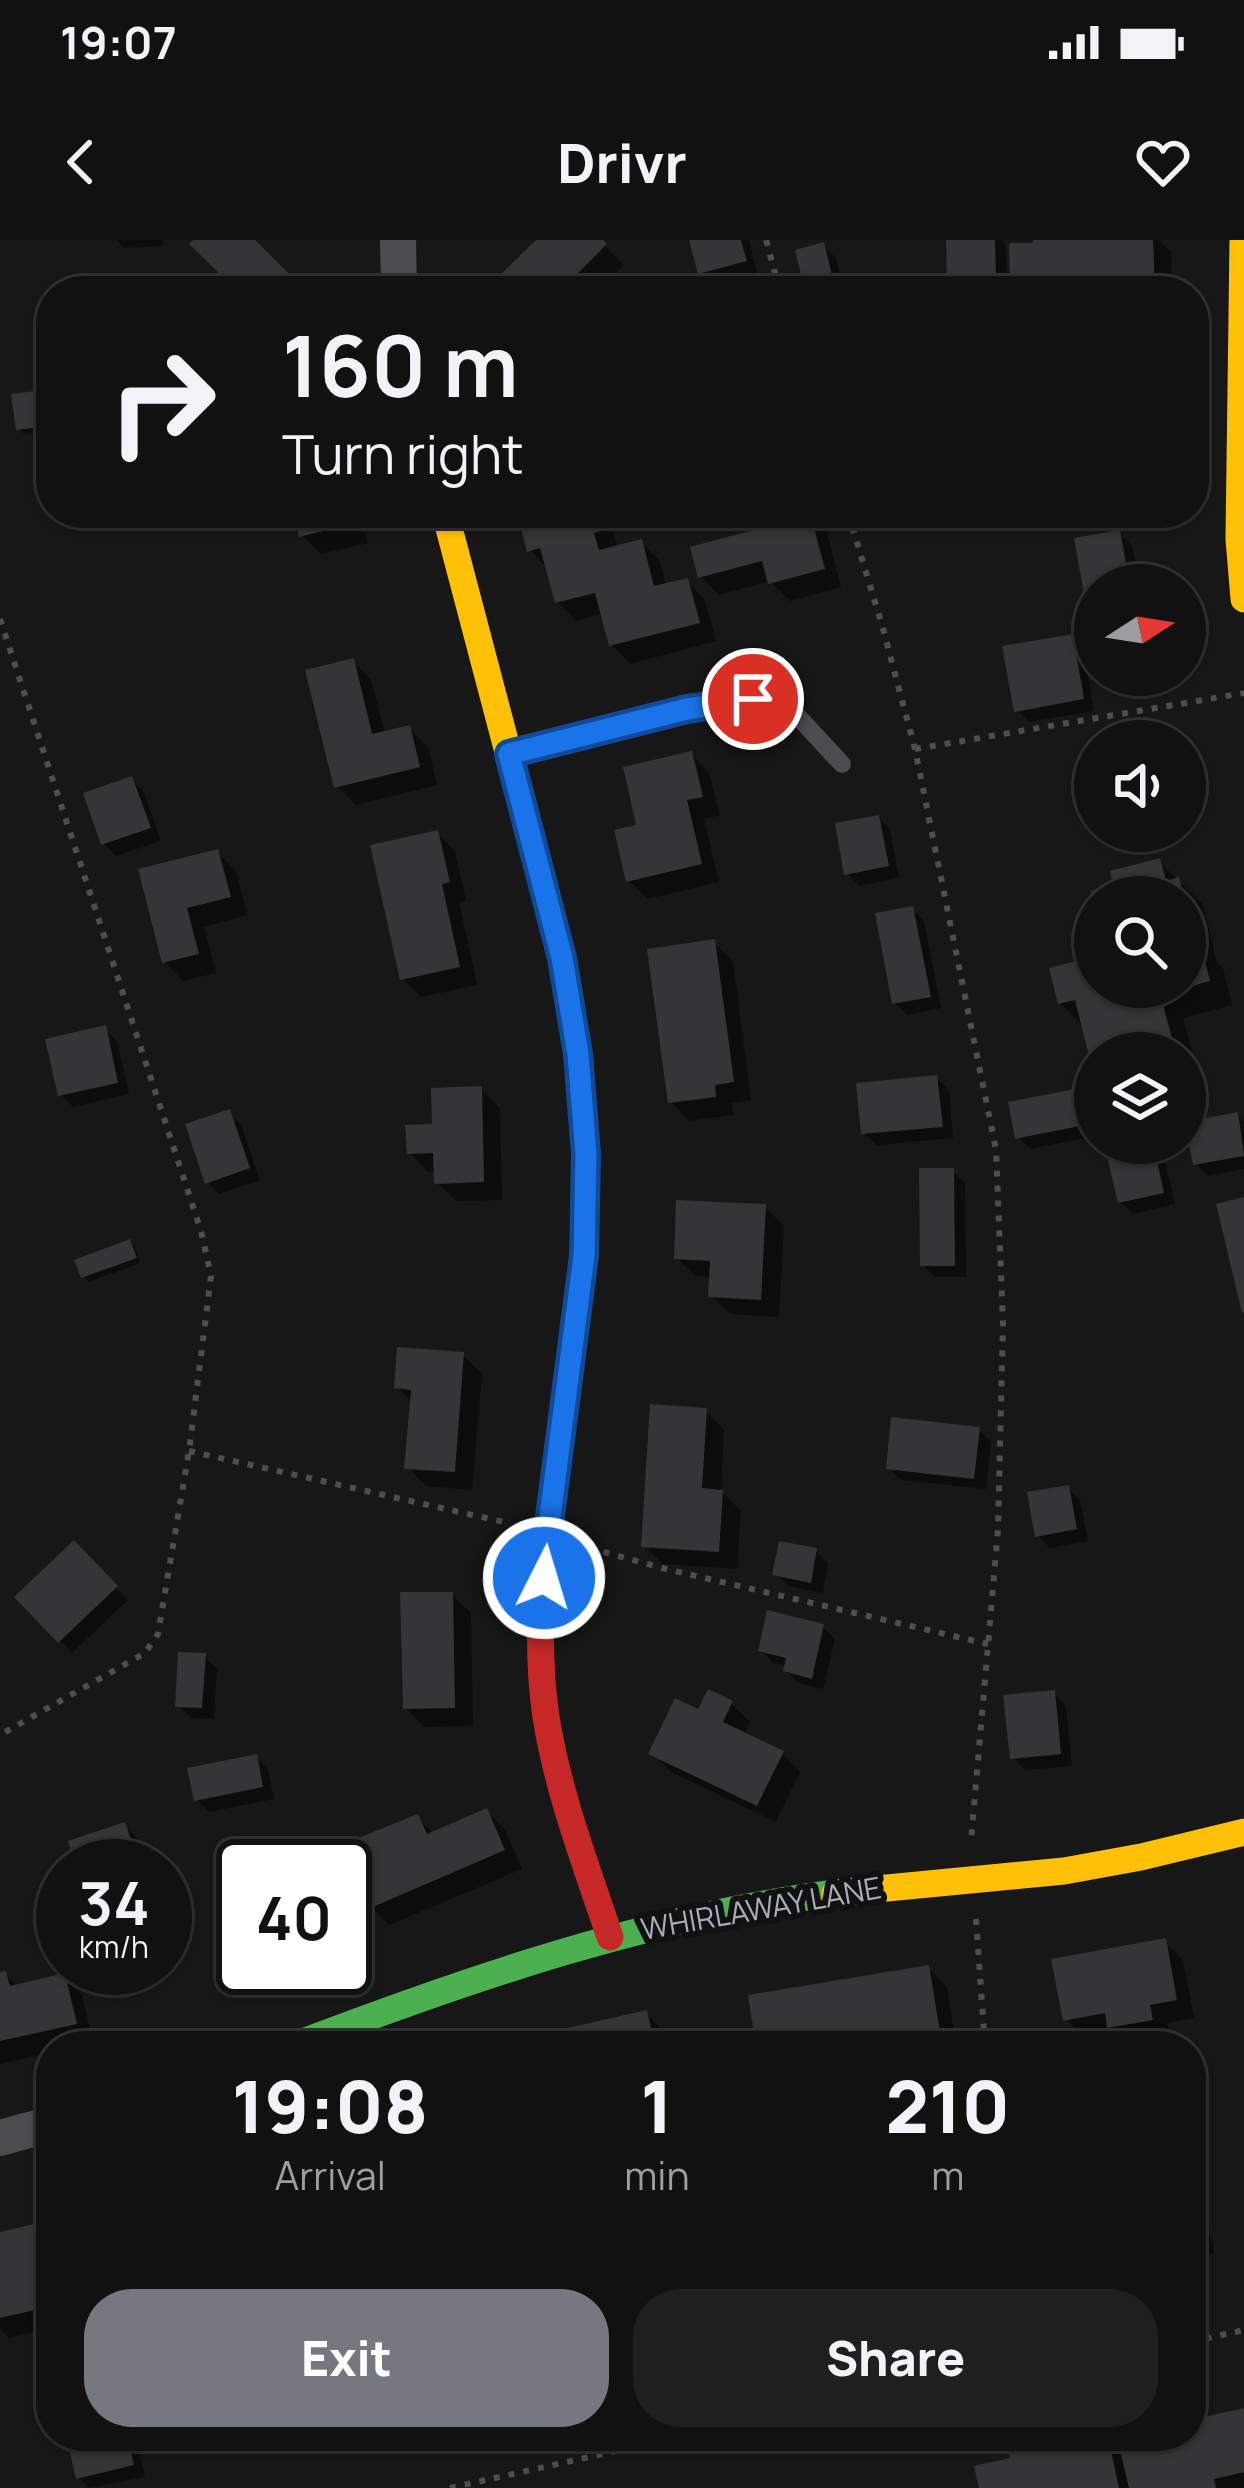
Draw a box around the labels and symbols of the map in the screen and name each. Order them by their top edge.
north arrow [1074,564,1206,696]
pin [702,648,804,750]
position arrow [481,1515,607,1641]
speed limit sign: 40 [216,1839,372,1995]
street label: WHIRLAWAY LANE [637,1866,884,1949]

